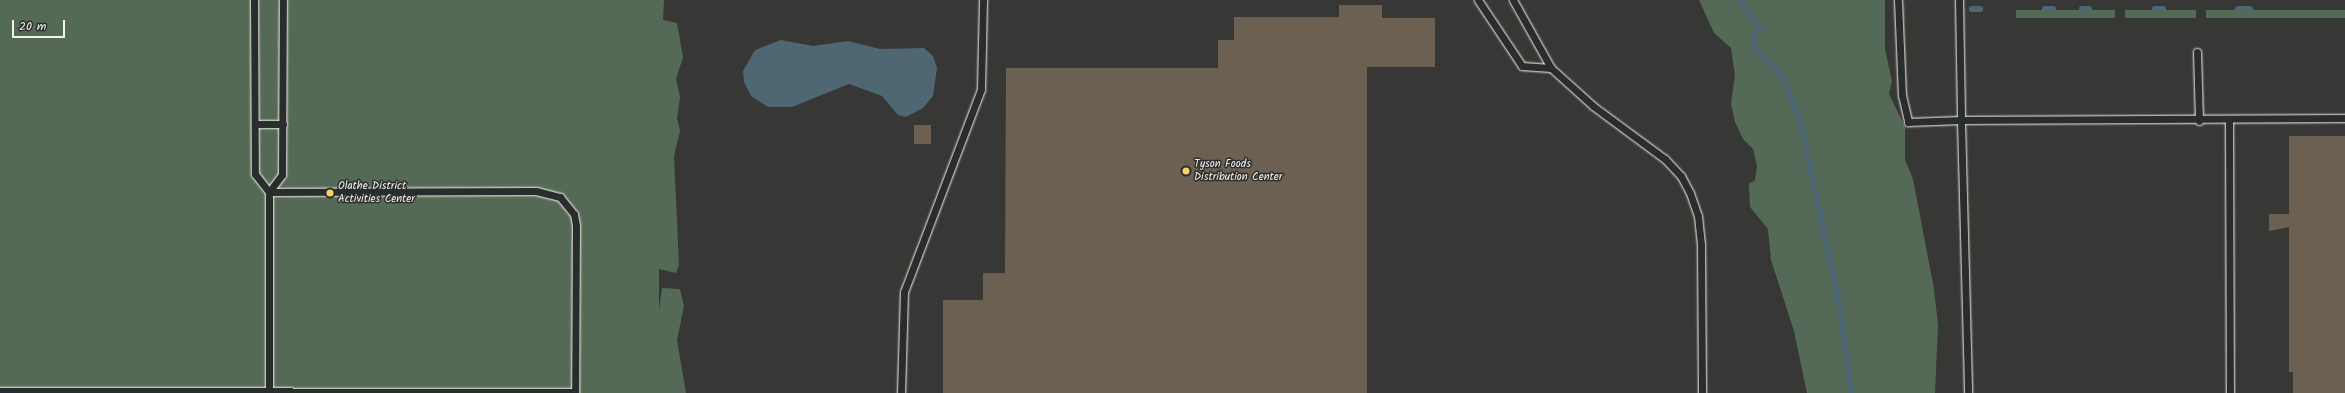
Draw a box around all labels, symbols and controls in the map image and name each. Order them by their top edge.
scale bar [14,12,67,38]
text: 20 m [19,17,46,36]
place label: Tyson Foods Distribution Center [1194,158,1282,184]
marker: Tyson Foods Distribution Center [1181,166,1191,176]
place label: Olathe District Activities Center [338,180,415,206]
marker: Olathe District Activities Center [325,188,335,198]

